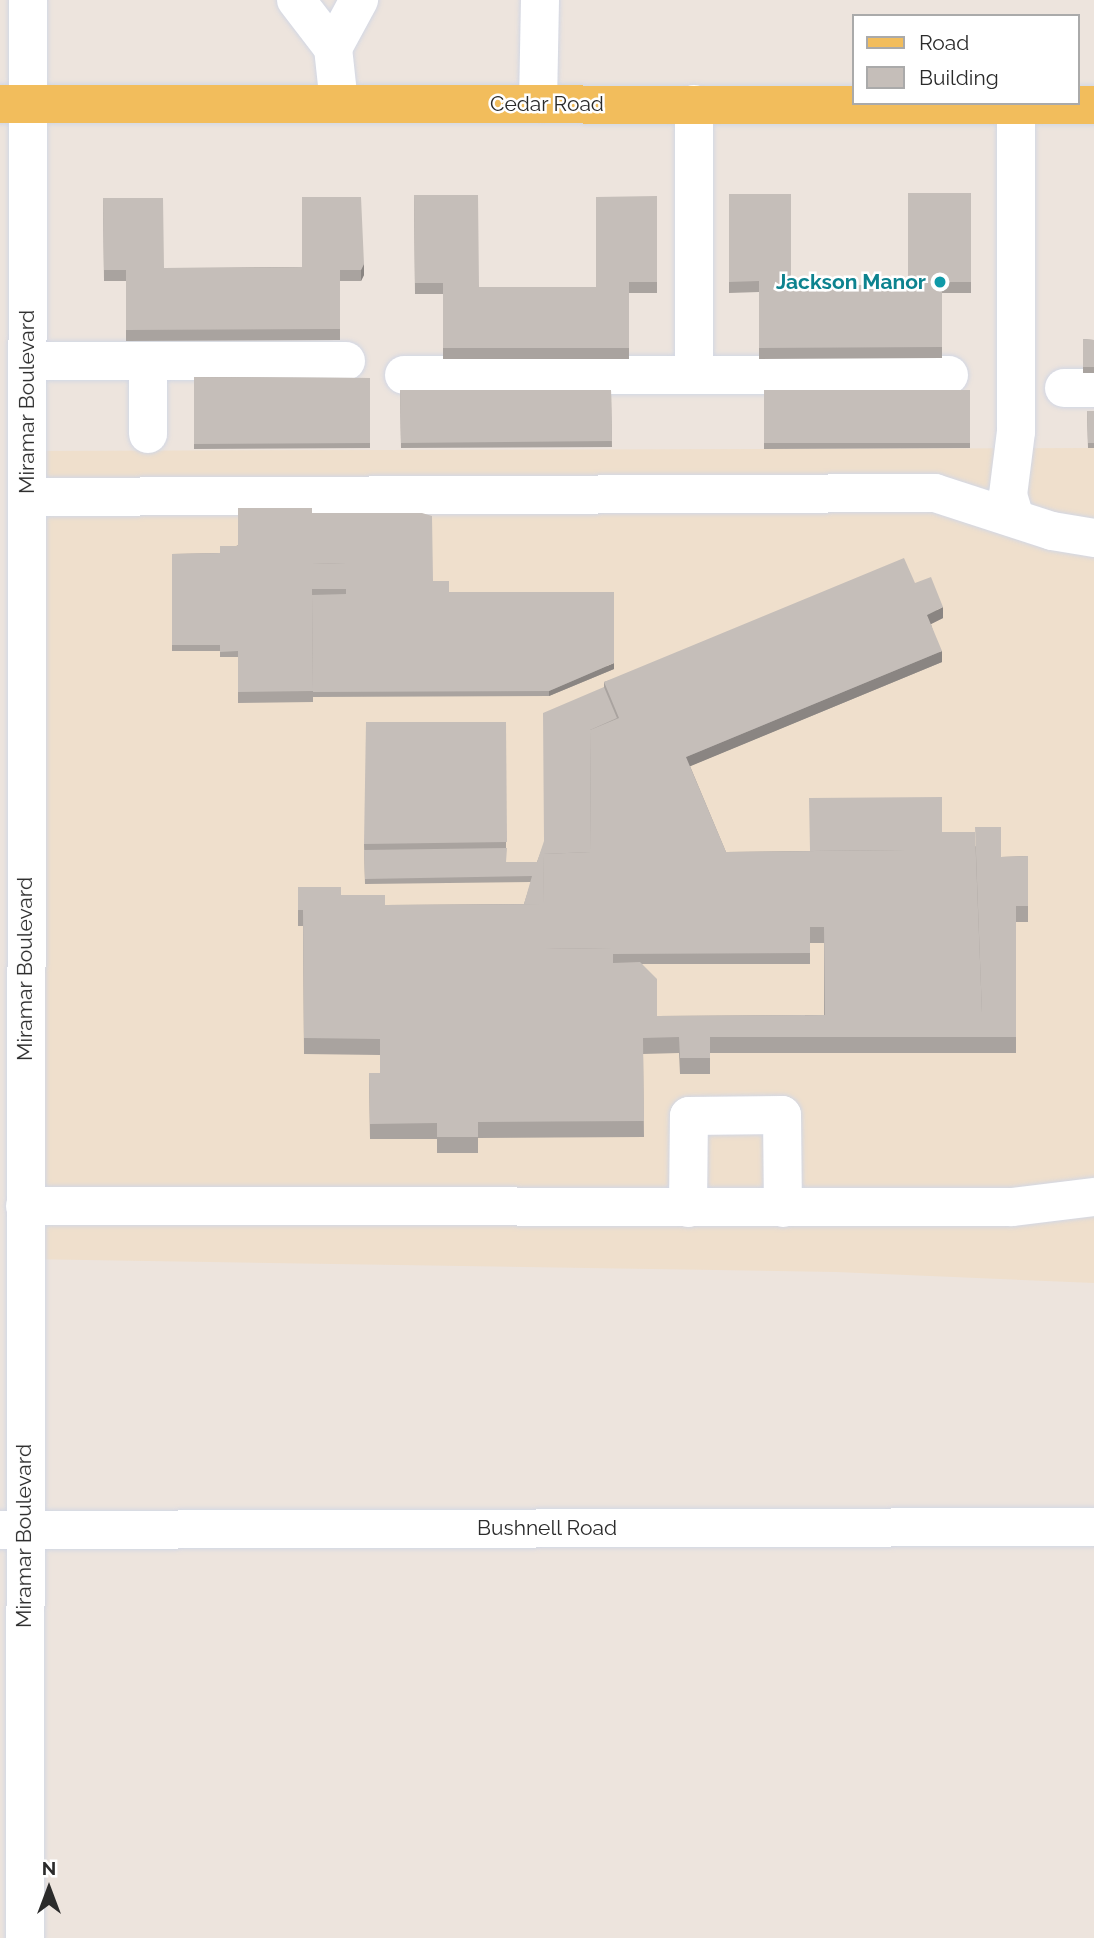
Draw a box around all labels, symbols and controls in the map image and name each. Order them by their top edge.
legend [852,14,1080,105]
text: Road [919,30,969,55]
text: Building [919,65,999,90]
street label: Cedar Road [490,91,604,117]
place label: Jackson Manor [776,269,926,295]
marker: Jackson Manor [932,274,948,290]
street label: Miramar Boulevard [14,310,40,494]
street label: Miramar Boulevard [12,877,38,1061]
street label: Miramar Boulevard [11,1444,37,1628]
street label: Bushnell Road [477,1515,617,1541]
north arrow [14,1854,84,1924]
text: N [42,1857,56,1879]

